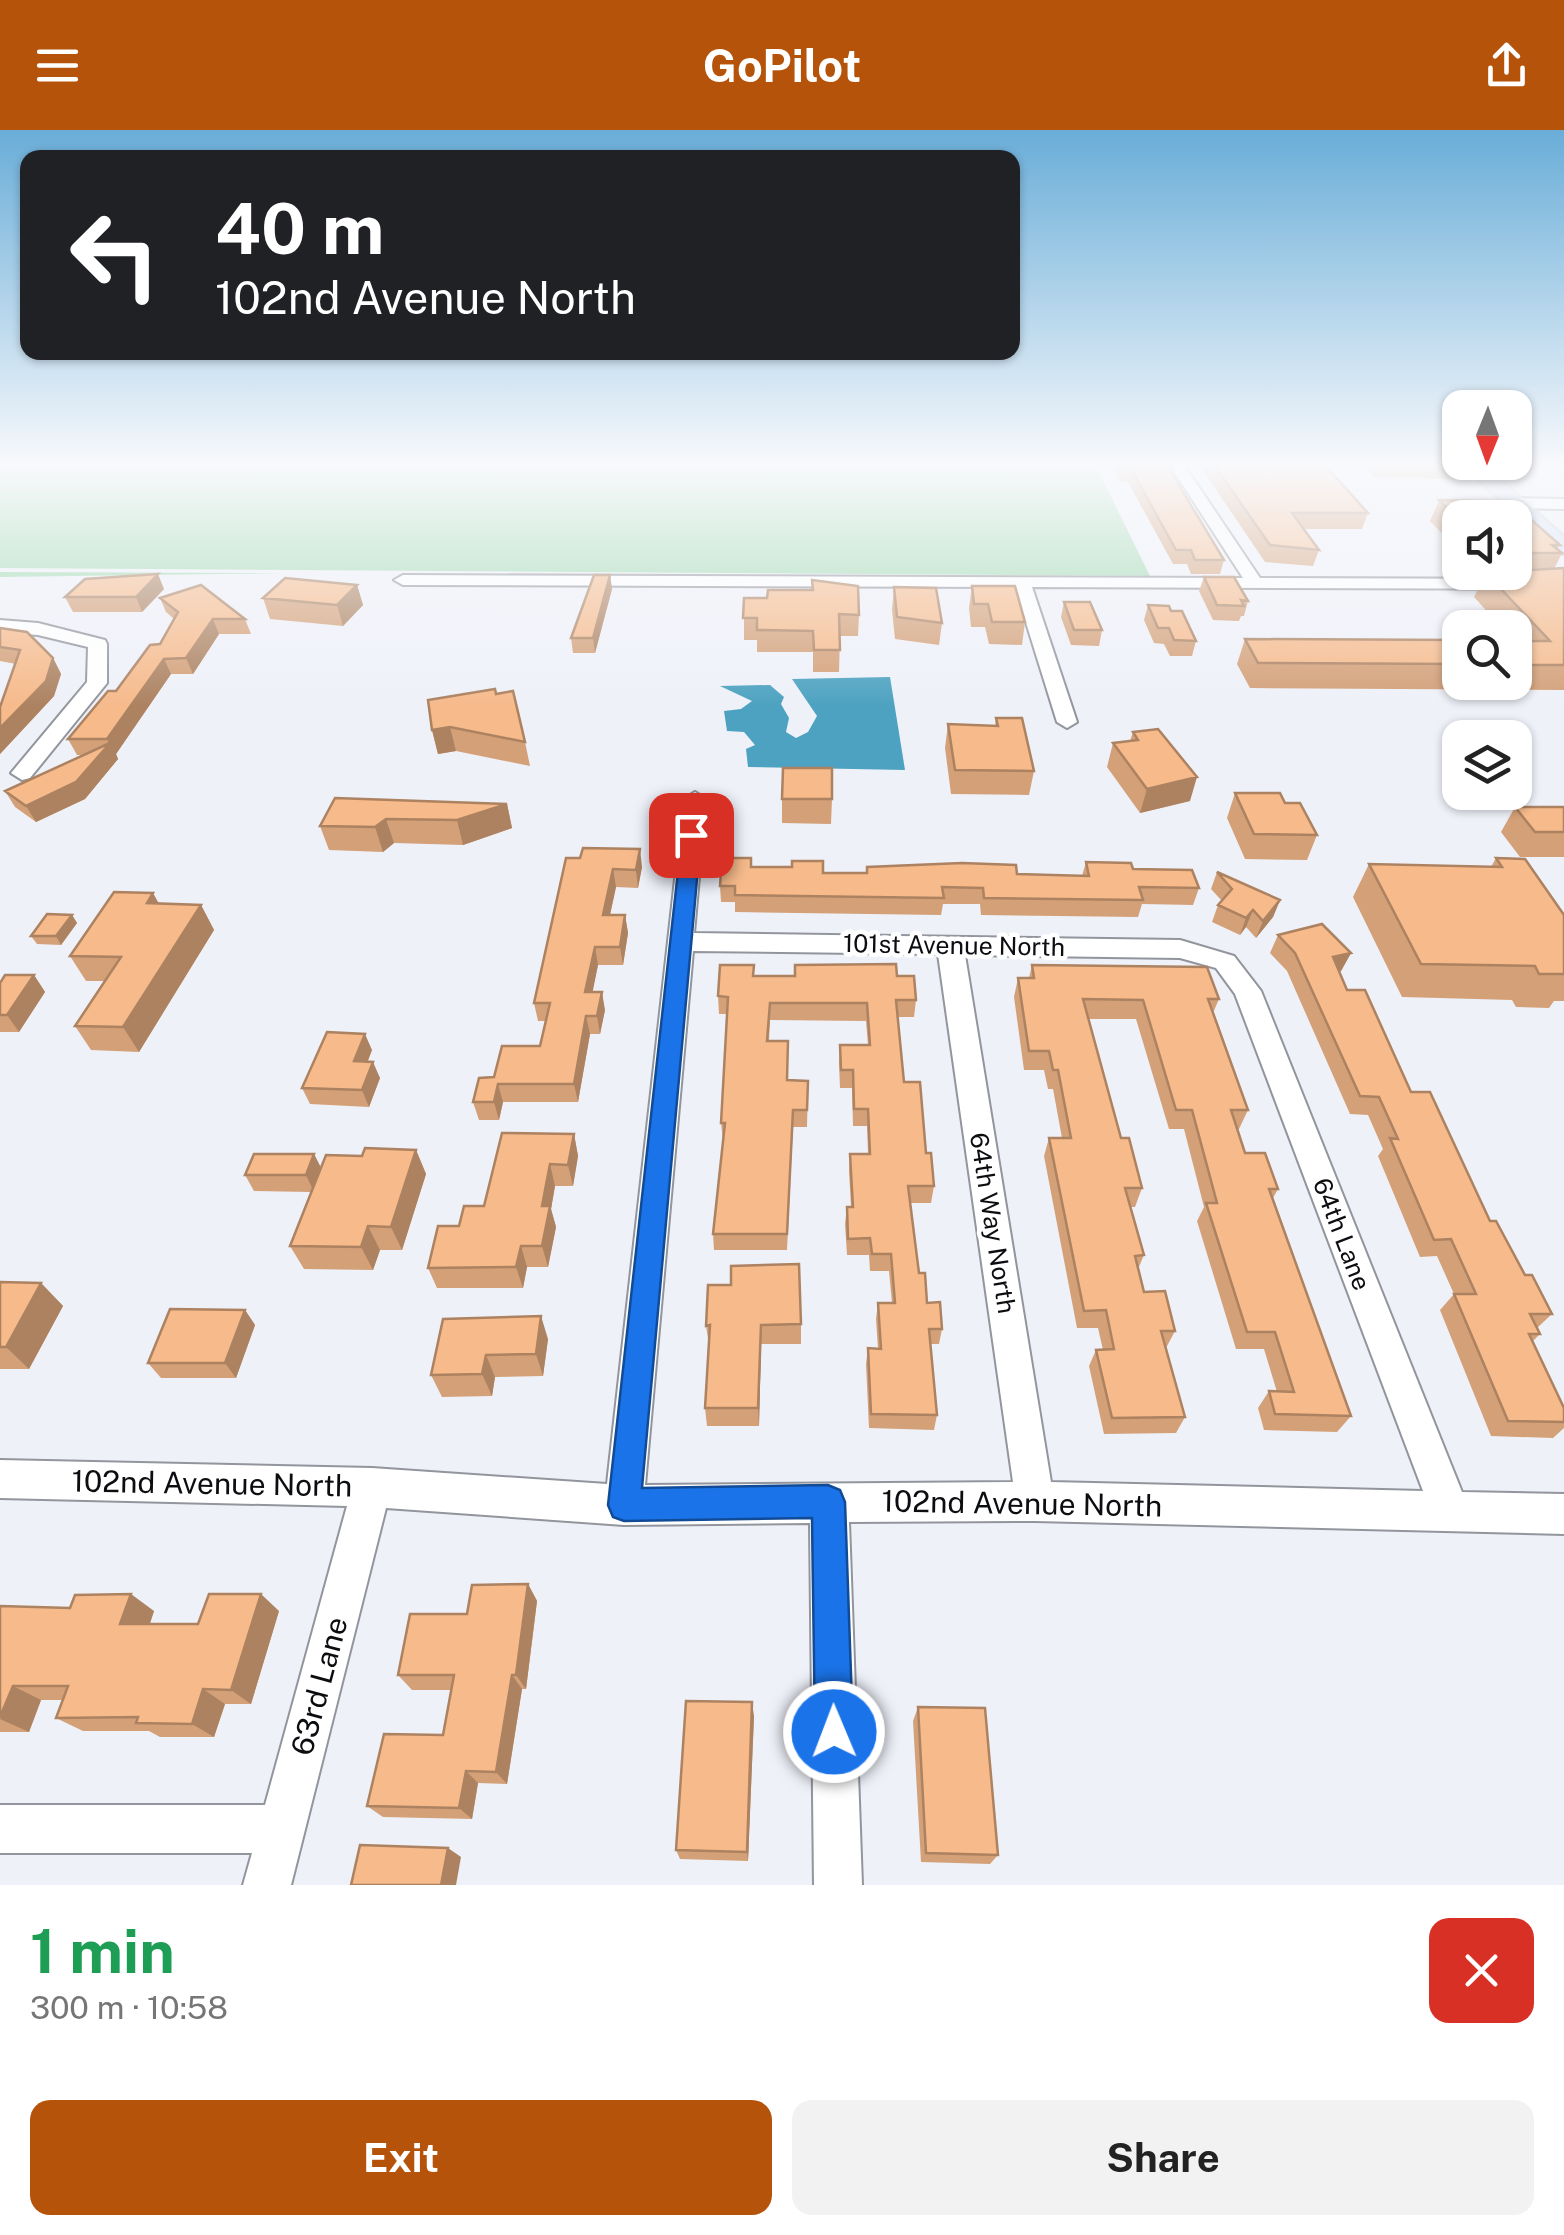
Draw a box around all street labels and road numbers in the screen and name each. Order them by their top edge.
street label: 101st Avenue North [843,928,1065,962]
street label: 64th Way North [964,1130,1022,1316]
street label: 64th Lane [1307,1174,1377,1294]
street label: 102nd Avenue North [71,1463,353,1503]
street label: 102nd Avenue North [881,1483,1163,1523]
street label: 63rd Lane [283,1613,355,1759]

